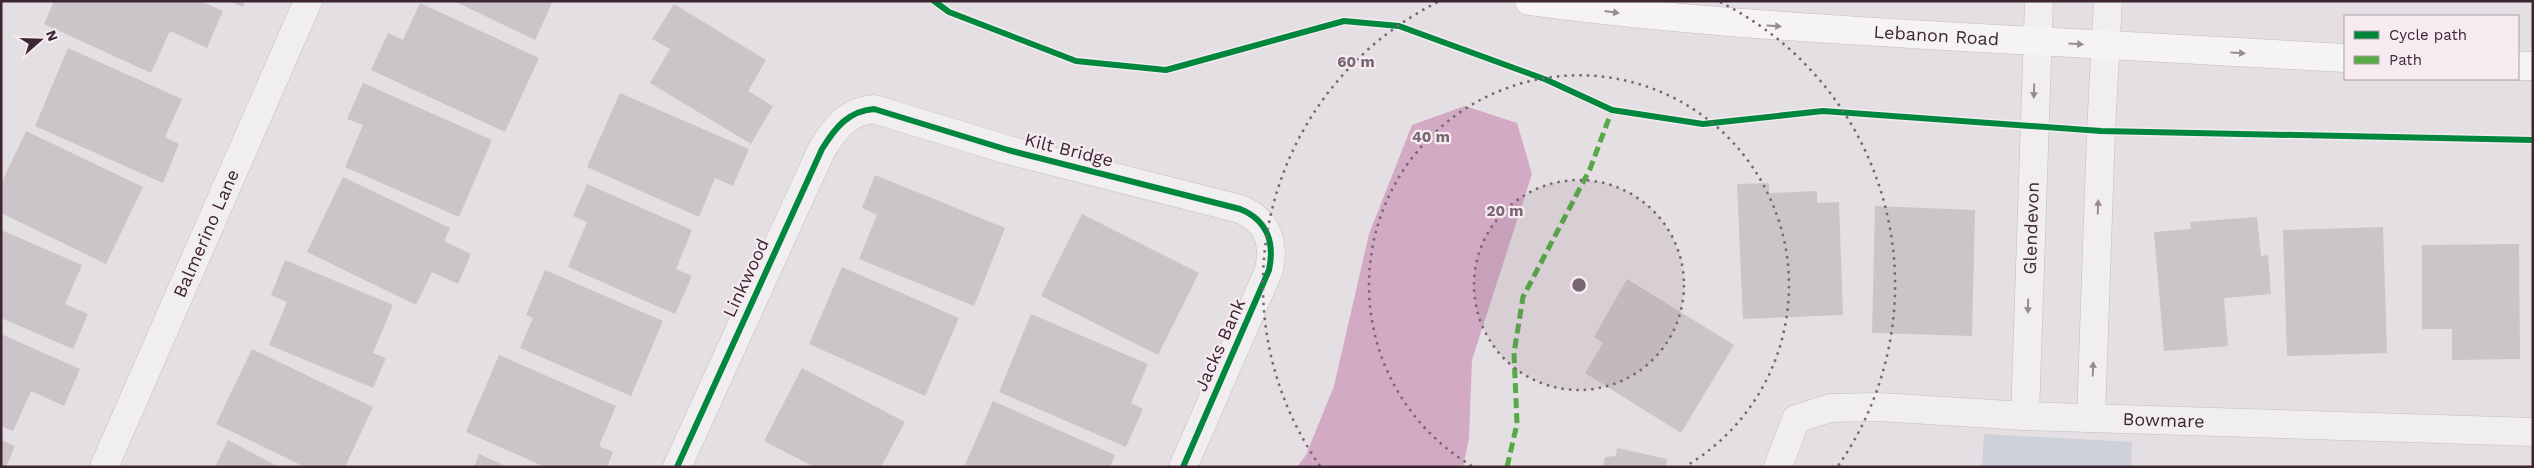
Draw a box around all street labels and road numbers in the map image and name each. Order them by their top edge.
street label: Lebanon Road [1873,21,2000,50]
street label: Kilt Bridge [1023,128,1116,171]
street label: Balmerino Lane [169,166,243,301]
street label: Glendevon [2019,181,2043,275]
street label: Linkwood [718,235,773,321]
street label: Jacks Bank [1190,295,1249,394]
street label: Bowmare [2122,408,2205,432]

